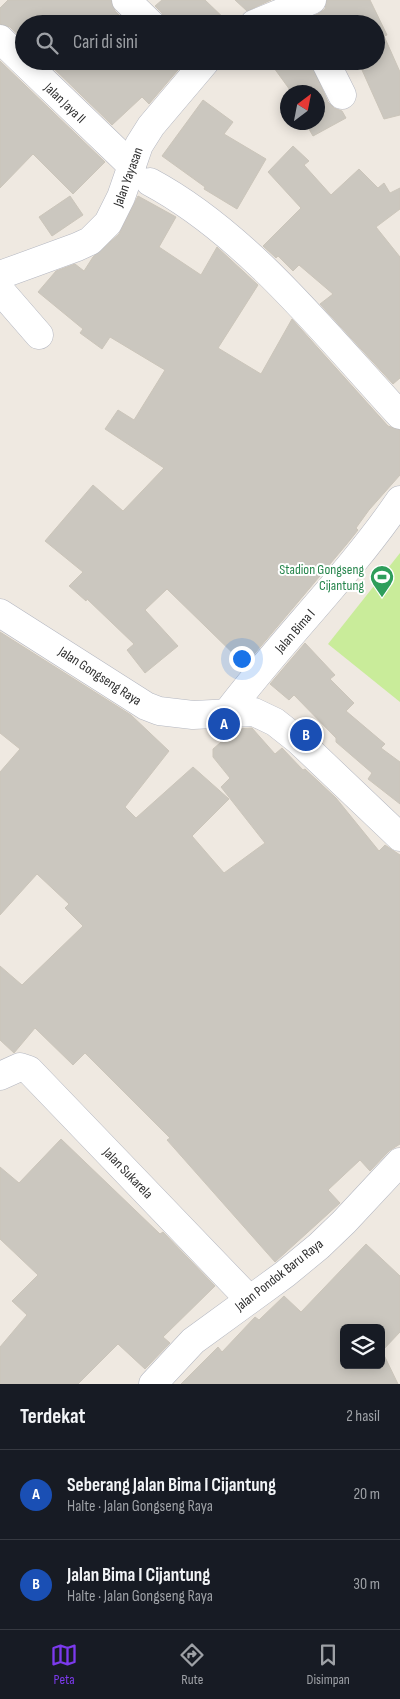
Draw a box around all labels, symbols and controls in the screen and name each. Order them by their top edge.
search box [15,15,385,70]
icon: search [33,29,61,57]
text: Cari di sini [73,31,138,54]
street label: Jalan Jaya II [40,78,89,127]
north arrow [280,85,325,130]
street label: Jalan Yayasan [109,145,147,210]
place label: Stadion Gongseng Cijantung [279,561,364,594]
sports icon: Stadion Gongseng Cijantung [369,564,395,598]
street label: Jalan Bima I [271,606,319,657]
street label: Jalan Gongseng Raya [54,642,145,709]
your location [229,646,255,672]
pin: A [208,705,240,743]
pin: B [290,716,322,754]
street label: Jalan Sukarela [99,1143,157,1202]
street label: Jalan Pondok Baru Raya [231,1235,327,1315]
map controls [340,1324,385,1369]
button: layers [340,1324,385,1369]
text: Terdekat [20,1404,86,1429]
text: 2 hasil [346,1407,380,1426]
text: Seberang Jalan Bima I Cijantung [67,1474,276,1497]
text: A [32,1485,40,1504]
text: 20 m [353,1485,380,1504]
text: Halte · Jalan Gongseng Raya [67,1497,213,1516]
text: Jalan Bima I Cijantung [67,1564,210,1587]
text: B [32,1575,40,1594]
text: 30 m [353,1575,380,1594]
text: Halte · Jalan Gongseng Raya [67,1587,213,1606]
tab: Peta [50,1641,78,1688]
tab: Rute [178,1641,206,1688]
tab: Disimpan [307,1641,350,1688]

